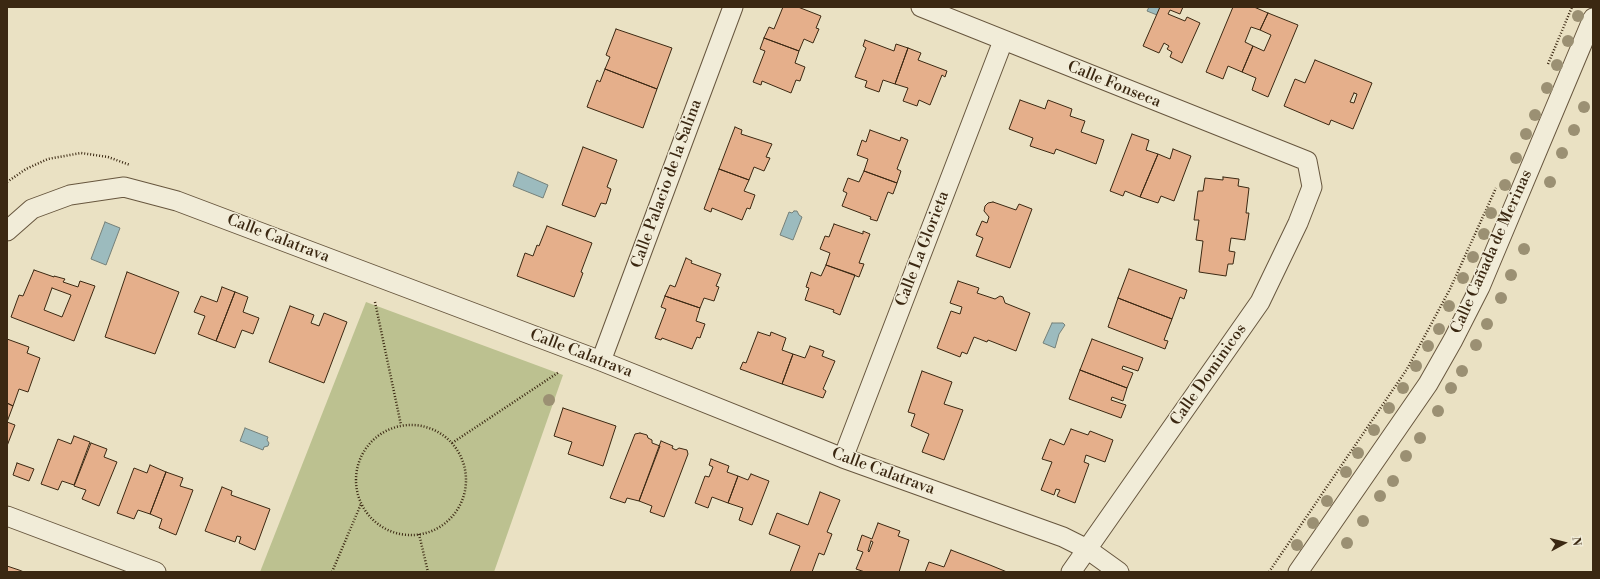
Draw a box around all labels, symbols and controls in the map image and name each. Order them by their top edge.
street label: Calle Fonseca [1064,58,1164,112]
street label: Calle Palacio de la Salina [628,97,706,271]
street label: Calle Cañada de Merinas [1447,167,1537,337]
street label: Calle La Glorieta [892,189,954,309]
street label: Calle Calatrava [224,211,332,267]
street label: Calle Dominicos [1167,321,1251,429]
street label: Calle Calatrava [527,326,635,382]
street label: Calle Calatrava [829,444,937,500]
north arrow [1544,523,1584,563]
text: N [1568,536,1583,547]

